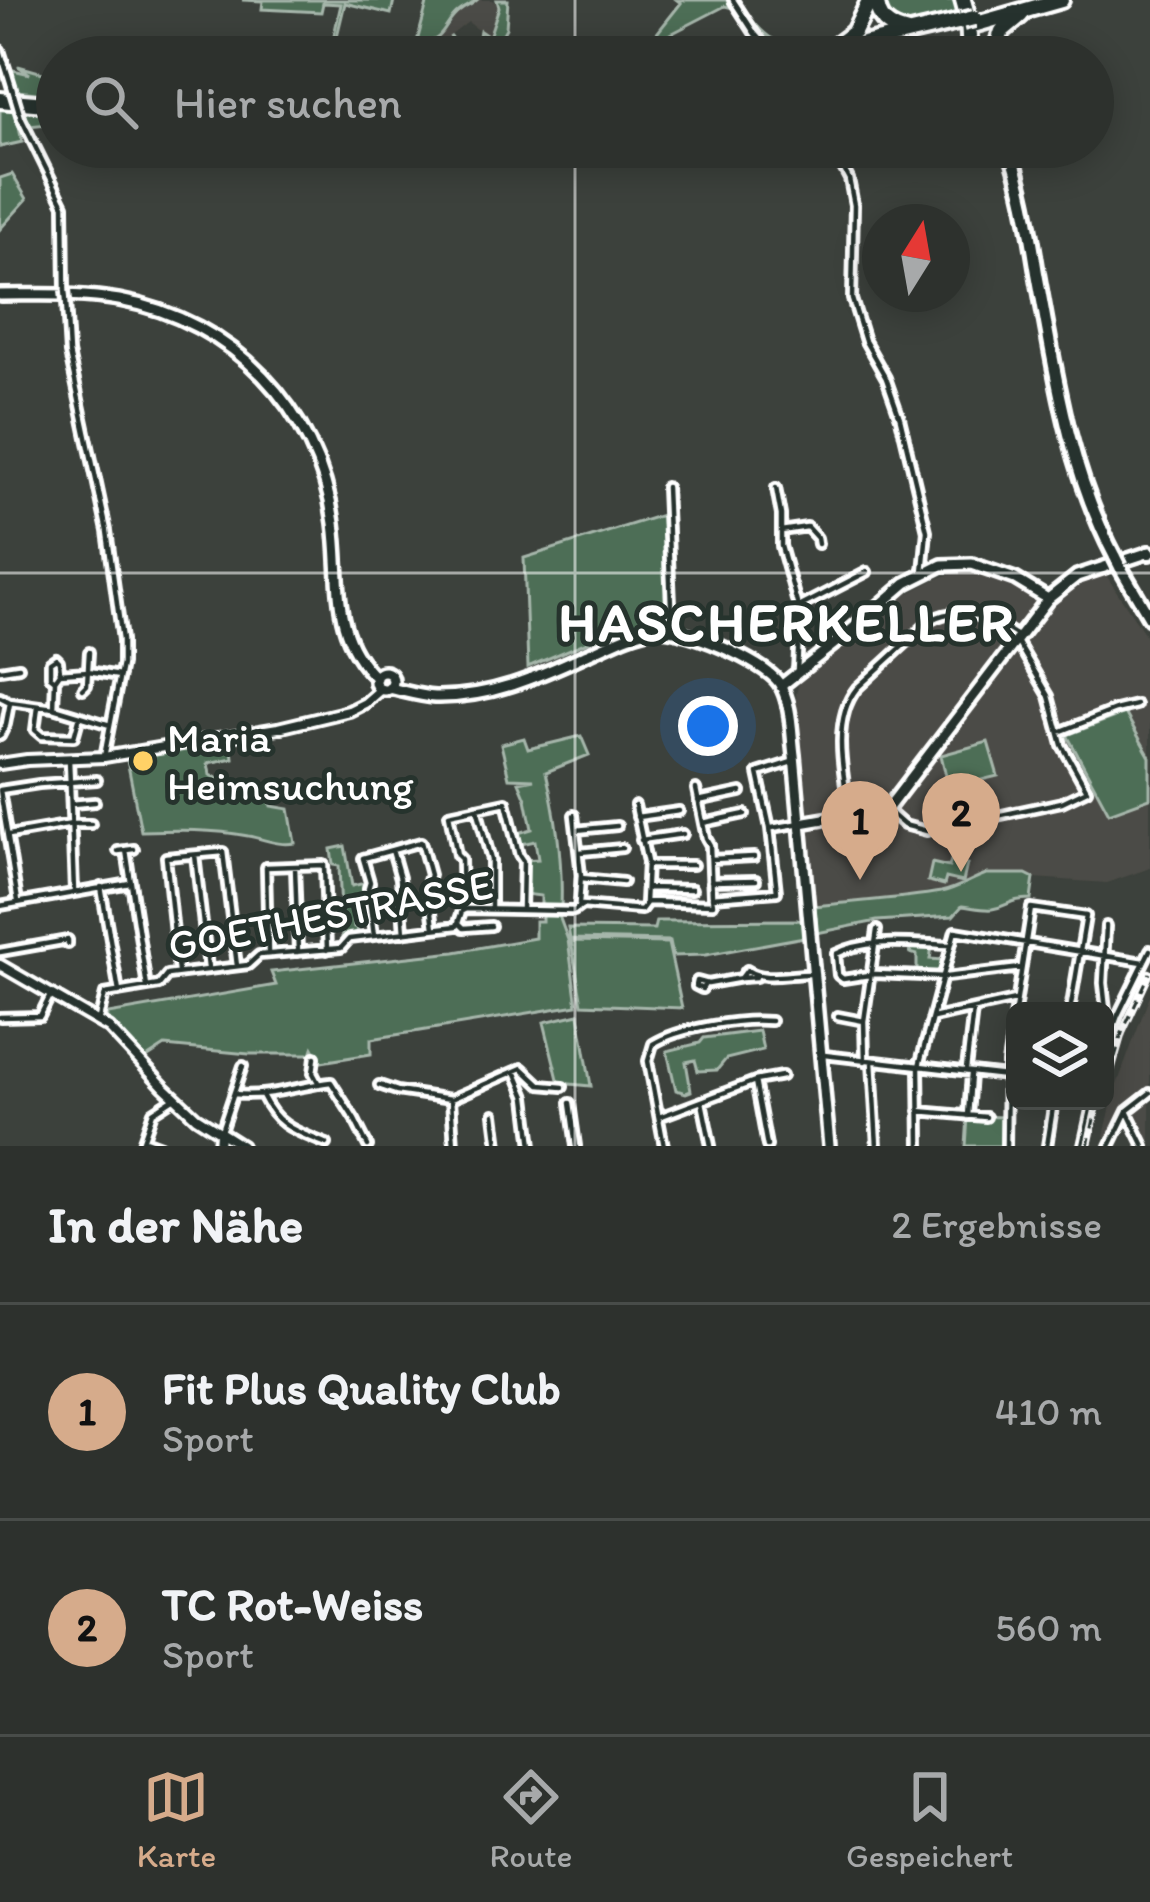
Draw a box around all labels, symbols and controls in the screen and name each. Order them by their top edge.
search box [36,36,1114,168]
icon: search [78,69,144,135]
text: Hier suchen [174,75,402,129]
north arrow [862,204,970,312]
district label: HASCHERKELLER [558,590,1016,655]
your location [678,696,738,756]
place label: Maria Heimsuchung [167,712,414,811]
marker: Maria Heimsuchung [130,748,156,774]
pin: 2 [922,773,1000,872]
pin: 1 [821,781,899,880]
street label: GOETHESTRASSE [164,858,497,971]
map controls [1006,1002,1114,1110]
button: layers [1006,1002,1114,1110]
text: In der Nähe [48,1194,303,1255]
text: 2 Ergebnisse [891,1201,1102,1248]
text: Fit Plus Quality Club [162,1361,561,1415]
text: 1 [78,1388,96,1435]
text: 410 m [995,1388,1102,1435]
text: Sport [162,1415,254,1462]
text: TC Rot-Weiss [162,1577,423,1631]
text: 2 [77,1604,97,1651]
text: 560 m [995,1604,1102,1651]
text: Sport [162,1631,254,1678]
tab: Karte [137,1764,216,1875]
tab: Route [490,1764,573,1875]
tab: Gespeichert [846,1764,1013,1875]

